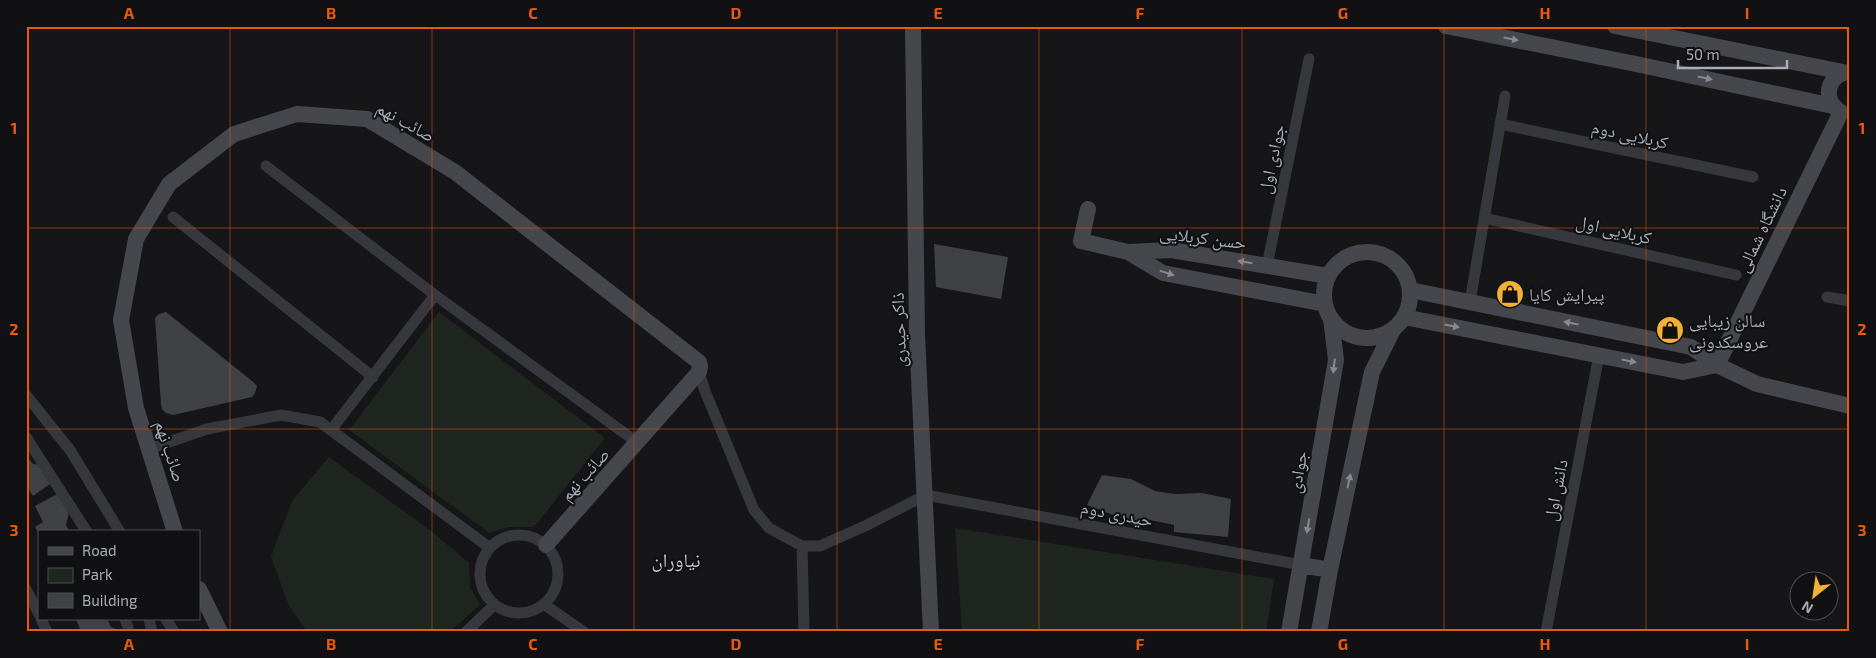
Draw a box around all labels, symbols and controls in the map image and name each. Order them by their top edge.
text: A [124,3,135,22]
text: B [326,3,336,22]
text: C [528,3,538,22]
text: D [731,3,742,22]
text: E [933,3,943,22]
text: F [1136,3,1145,22]
text: G [1338,3,1348,22]
text: H [1539,3,1551,22]
text: I [1745,3,1749,22]
one-way arrow [1504,35,1519,43]
scale bar [1678,38,1787,70]
text: 50 m [1686,45,1720,63]
one-way arrow [1697,75,1713,83]
street label: صائب نهم [372,96,439,148]
street label: کربلایی دوم [1589,115,1671,155]
text: 1 [11,118,17,137]
text: 1 [1859,118,1865,137]
street label: جوادی اول [1253,122,1290,196]
street label: دانشگاه شمالی [1731,182,1792,276]
street label: کربلایی اول [1574,210,1654,249]
street label: حسن کربلایی [1158,221,1248,254]
one-way arrow [1237,258,1253,266]
one-way arrow [1159,269,1174,277]
shop icon: پیرایش کایا [1495,279,1525,309]
place label: پیرایش کایا [1529,283,1604,306]
street label: ذاکر حیدری [886,292,911,368]
place label: سالن زیبایی عروسکدونی [1689,309,1768,353]
shop icon: سالن زیبایی عروسکدونی [1655,315,1685,345]
text: 2 [9,319,19,338]
one-way arrow [1563,319,1579,327]
text: 2 [1857,319,1867,338]
one-way arrow [1444,323,1460,331]
one-way arrow [1621,357,1636,365]
one-way arrow [1330,358,1338,374]
street label: صائب نهم [149,417,191,485]
street label: صائب نهم [555,443,615,506]
street label: جوادی [1282,449,1313,495]
street label: دانش اول [1538,457,1573,523]
one-way arrow [1345,473,1353,488]
street label: حیدری دوم [1079,495,1155,533]
one-way arrow [1303,519,1311,535]
text: 3 [9,520,19,539]
text: 3 [1857,520,1867,539]
legend [38,530,200,620]
text: Road [82,541,117,559]
district label: نیاوران [652,548,700,572]
text: Park [82,565,113,583]
north arrow [1788,570,1838,620]
text: Building [82,591,138,609]
text: N [1799,598,1816,618]
text: A [124,634,135,653]
text: B [326,634,336,653]
text: C [528,634,538,653]
text: D [731,634,742,653]
text: E [933,634,943,653]
text: F [1136,634,1145,653]
text: G [1338,634,1348,653]
text: H [1539,634,1551,653]
text: I [1745,634,1749,653]

